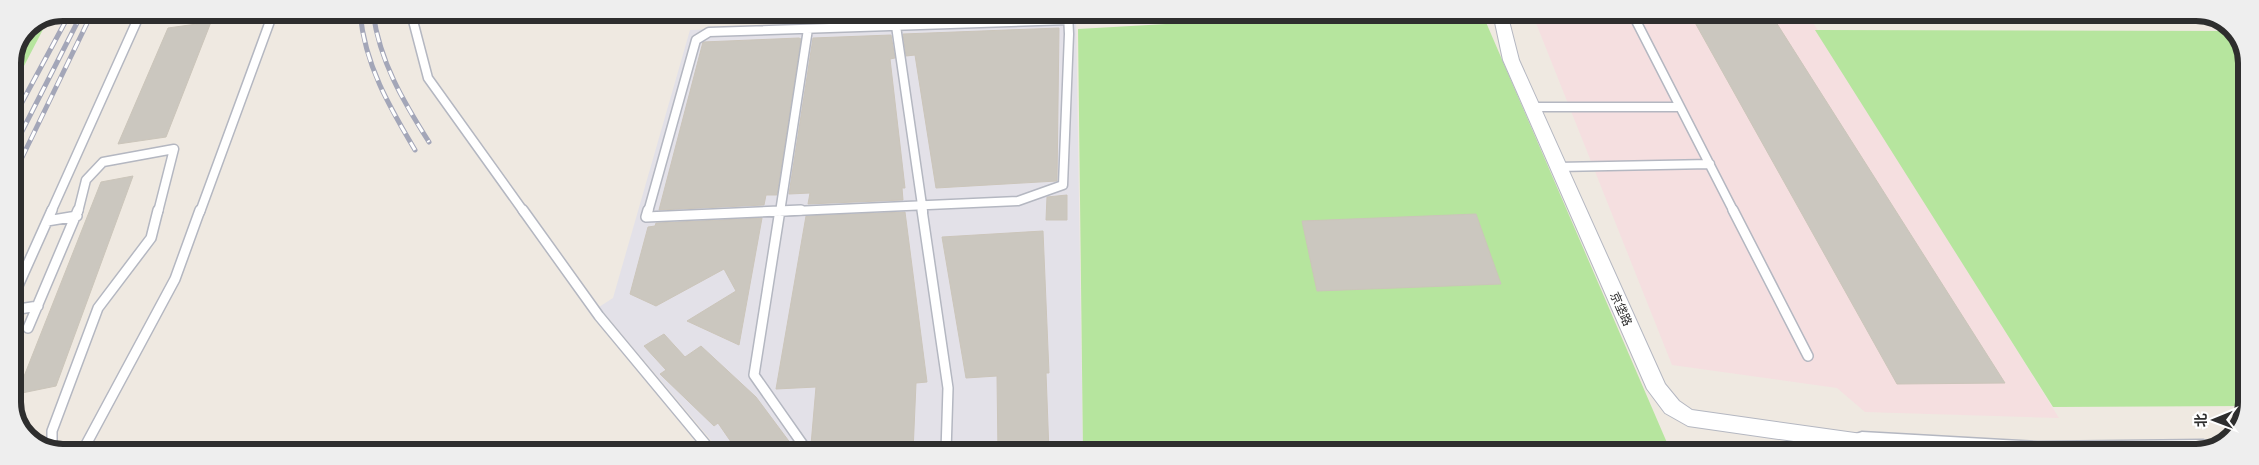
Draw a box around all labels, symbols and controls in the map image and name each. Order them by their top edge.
street label: 京垡路 [1607,290,1635,328]
north arrow [2189,395,2239,445]
text: 北 [2193,413,2210,427]

